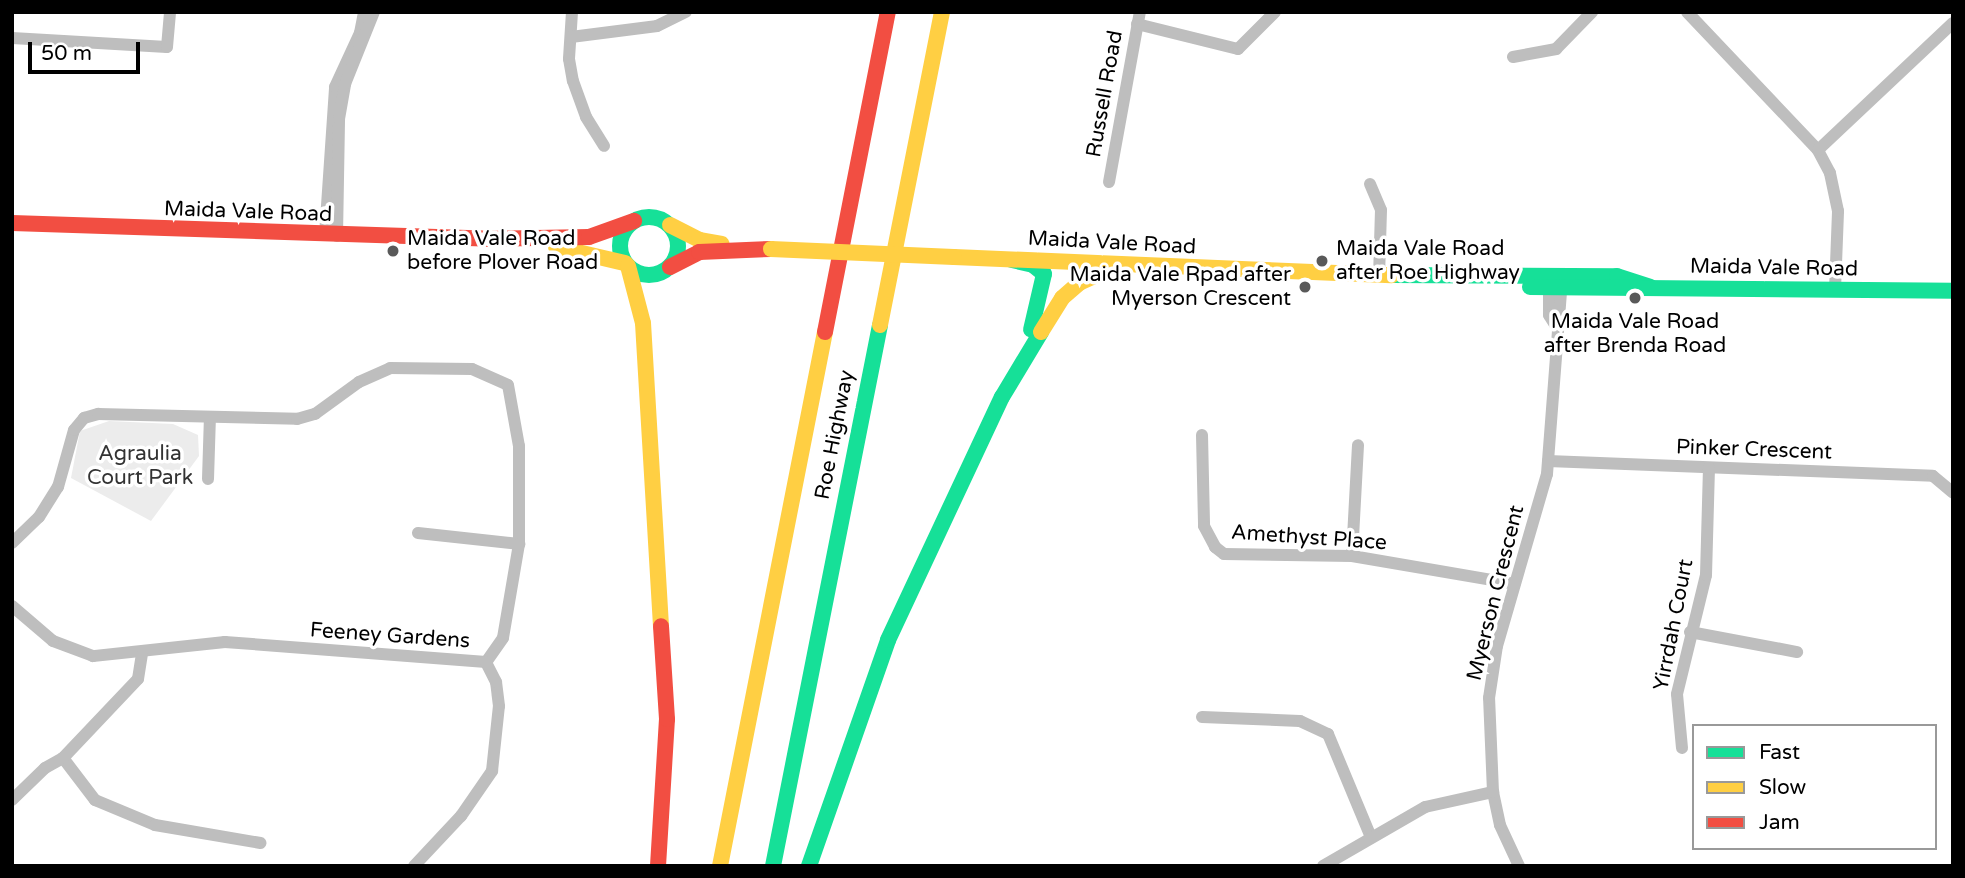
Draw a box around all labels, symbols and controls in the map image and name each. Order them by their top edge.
scale bar [32,28,144,72]
street label: Russell Road [1081,29,1129,159]
text: 50 m [41,41,92,66]
street label: Maida Vale Road [163,196,333,228]
place label: Maida Vale Road before Plover Road [407,226,598,276]
street label: Maida Vale Road [1027,226,1197,260]
place label: Maida Vale Road after Roe Highway [1336,236,1520,286]
marker: Maida Vale Road before Plover Road [385,243,401,259]
marker: Maida Vale Road after Roe Highway [1314,253,1330,269]
street label: Maida Vale Road [1690,254,1858,282]
place label: Maida Vale Rpad after Myerson Crescent [1070,262,1291,312]
marker: Maida Vale Rpad after Myerson Crescent [1297,279,1313,295]
marker: Maida Vale Road after Brenda Road [1627,290,1643,306]
place label: Maida Vale Road after Brenda Road [1544,309,1726,359]
street label: Roe Highway [810,368,860,502]
street label: Pinker Crescent [1675,435,1833,465]
park label: Agraulia Court Park [87,441,193,491]
street label: Myerson Crescent [1462,503,1530,683]
street label: Amethyst Place [1230,520,1388,556]
street label: Yirrdah Court [1649,557,1699,693]
street label: Feeney Gardens [309,618,471,654]
legend [1692,724,1937,850]
text: Fast [1759,740,1800,765]
text: Slow [1759,775,1806,800]
text: Jam [1759,810,1800,835]

